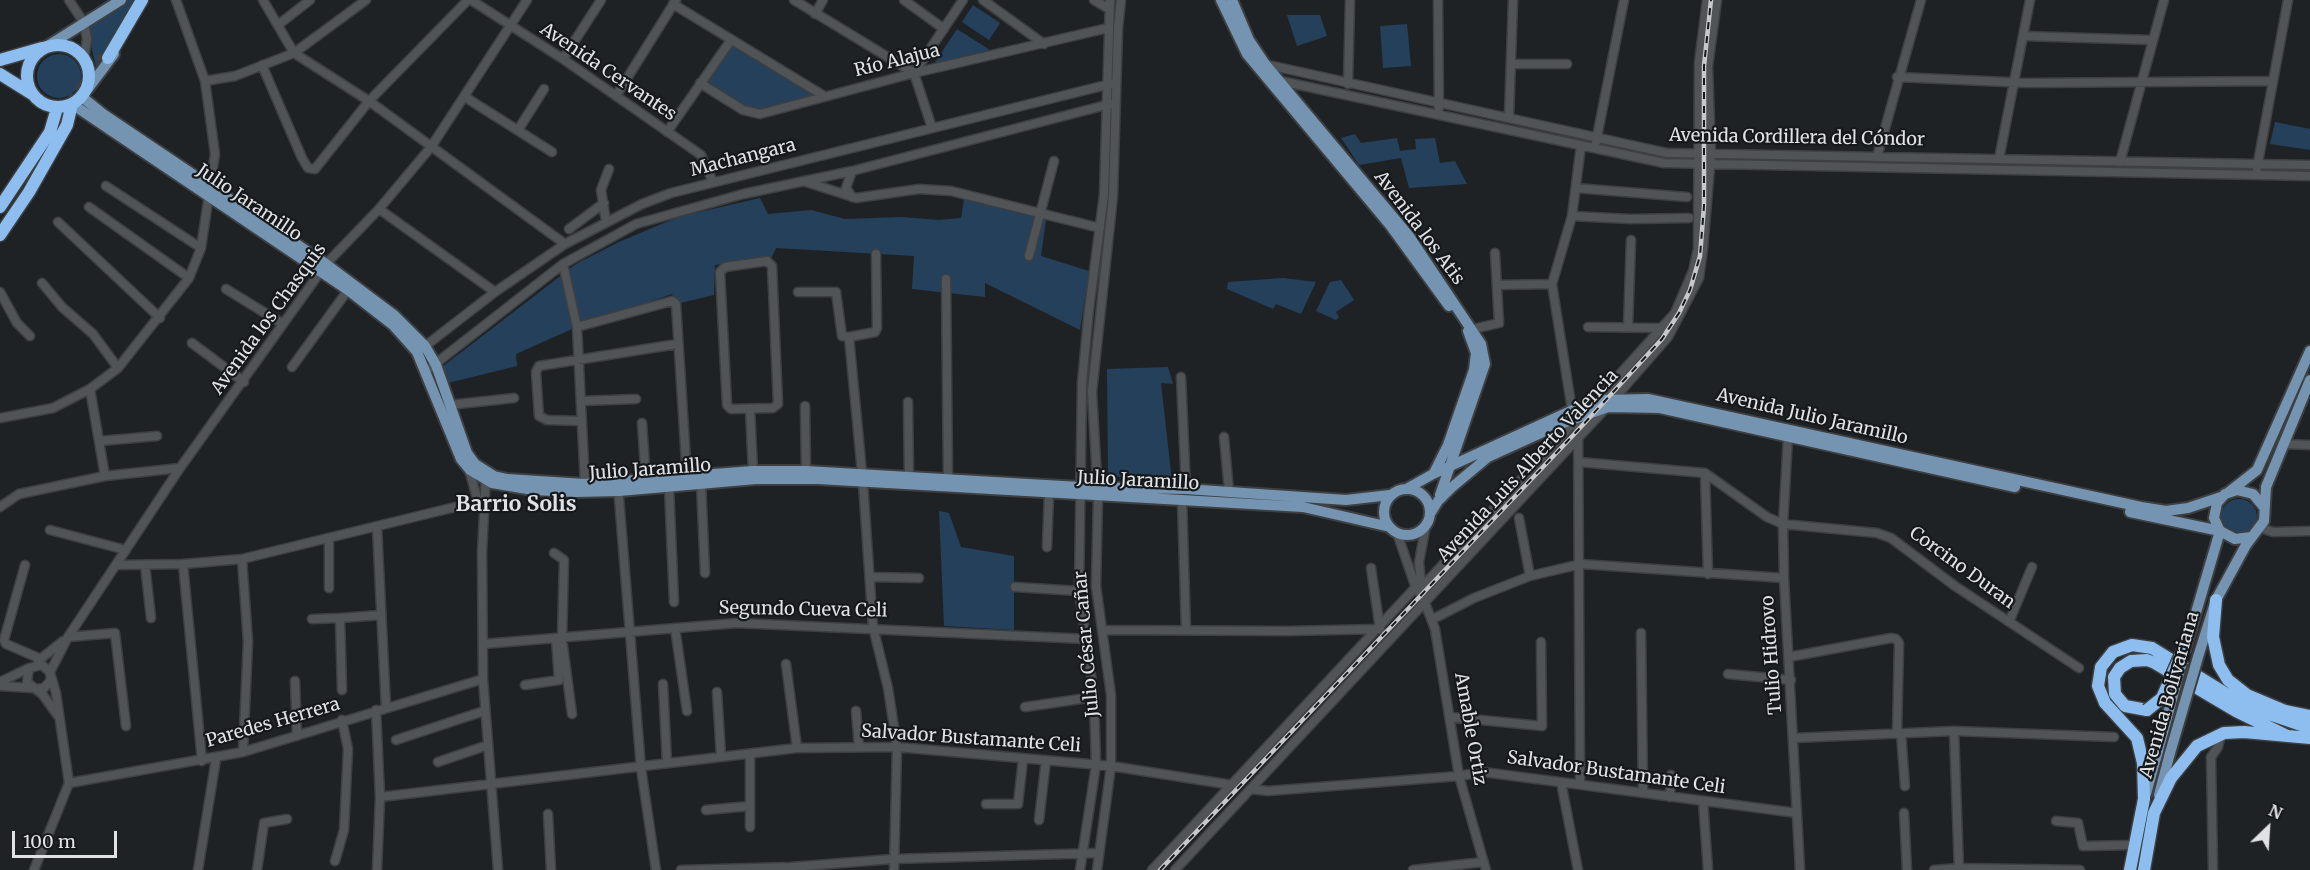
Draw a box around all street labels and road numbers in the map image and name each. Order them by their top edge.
street label: Avenida Cervantes [536,18,680,126]
street label: Río Alajua [852,40,942,82]
street label: Avenida Cordillera del Cóndor [1669,125,1925,151]
street label: Machangara [688,134,798,182]
street label: Julio Jaramillo [192,160,306,246]
street label: Avenida los Atis [1369,167,1469,289]
street label: Avenida los Chasquis [207,239,331,399]
street label: Avenida Luis Alberto Valencia [1433,365,1623,567]
street label: Avenida Julio Jaramillo [1714,384,1910,450]
street label: Julio Jaramillo [588,455,712,485]
street label: Julio Jaramillo [1077,467,1199,495]
street label: Corcino Duran [1905,522,2019,614]
street label: Julio César Cañar [1070,570,1104,718]
street label: Tulio Hidrovo [1757,595,1787,715]
street label: Segundo Cueva Celi [718,598,888,622]
street label: Avenida Bolivariana [2136,609,2204,781]
street label: Amable Ortiz [1449,671,1491,787]
street label: Paredes Herrera [204,694,342,752]
street label: Salvador Bustamante Celi [860,721,1082,757]
street label: Salvador Bustamante Celi [1505,747,1727,799]

